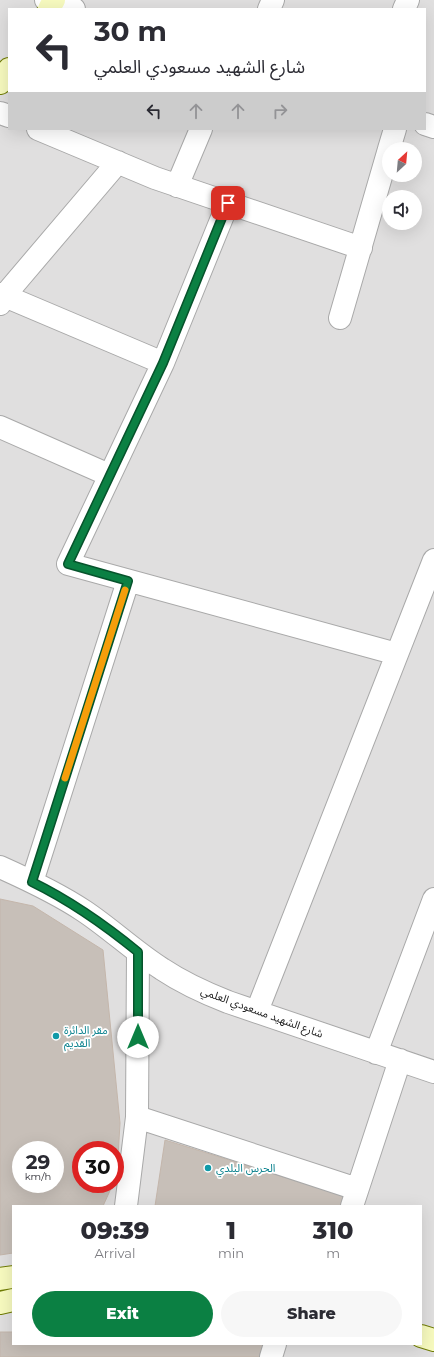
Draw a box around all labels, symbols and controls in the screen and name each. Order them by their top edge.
text: 30 m [94,14,167,48]
icon: left [28,24,80,76]
text: شارع الشهيد مسعودي العلمي [94,56,305,78]
icon: left [143,100,165,122]
icon: ahead [185,100,207,122]
icon: ahead [227,100,249,122]
icon: right [269,100,291,122]
north arrow [382,142,422,182]
map controls [382,142,422,230]
pin [211,186,245,220]
button: sound [382,190,422,230]
icon: arrive [217,192,239,214]
street label: شارع الشهيد مسعودي العلمي [198,983,325,1043]
position arrow [117,1016,159,1058]
place label: مقر الدائرة القديم [64,1023,108,1052]
marker: مقر الدائرة القديم [51,1031,61,1041]
speed limit sign: 30 [72,1141,124,1193]
text: 29 [26,1150,50,1174]
place label: الحرس البلدي [216,1161,275,1178]
marker: الحرس البلدي [203,1163,213,1173]
text: km/h [25,1170,51,1183]
text: 09:39 [81,1216,149,1245]
text: 1 [226,1216,236,1245]
text: 310 [313,1216,353,1245]
text: Arrival [95,1245,136,1261]
text: min [218,1245,244,1261]
text: m [326,1245,340,1261]
button: Exit [32,1291,213,1337]
button: Share [221,1291,402,1337]

